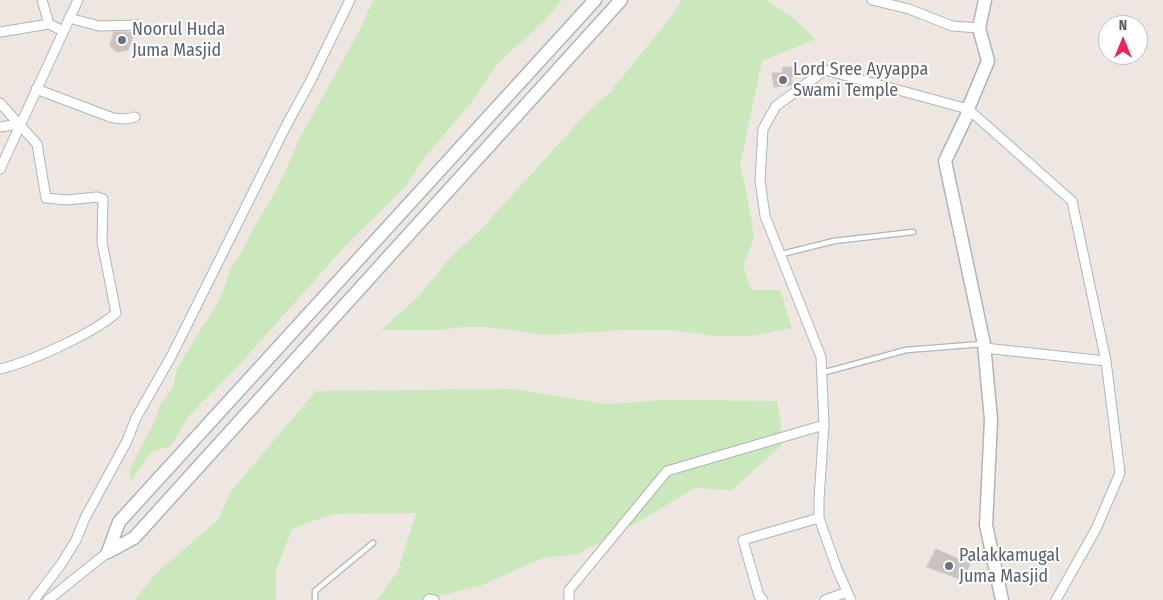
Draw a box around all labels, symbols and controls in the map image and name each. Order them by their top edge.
north arrow [1098,15,1148,65]
text: N [1119,17,1127,34]
place label: Noorul Huda Juma Masjid [132,19,225,62]
marker: Noorul Huda Juma Masjid [116,34,128,46]
place label: Lord Sree Ayyappa Swami Temple [793,59,928,102]
marker: Lord Sree Ayyappa Swami Temple [777,74,789,86]
place label: Palakkamugal Juma Masjid [959,545,1060,588]
marker: Palakkamugal Juma Masjid [943,560,955,572]

